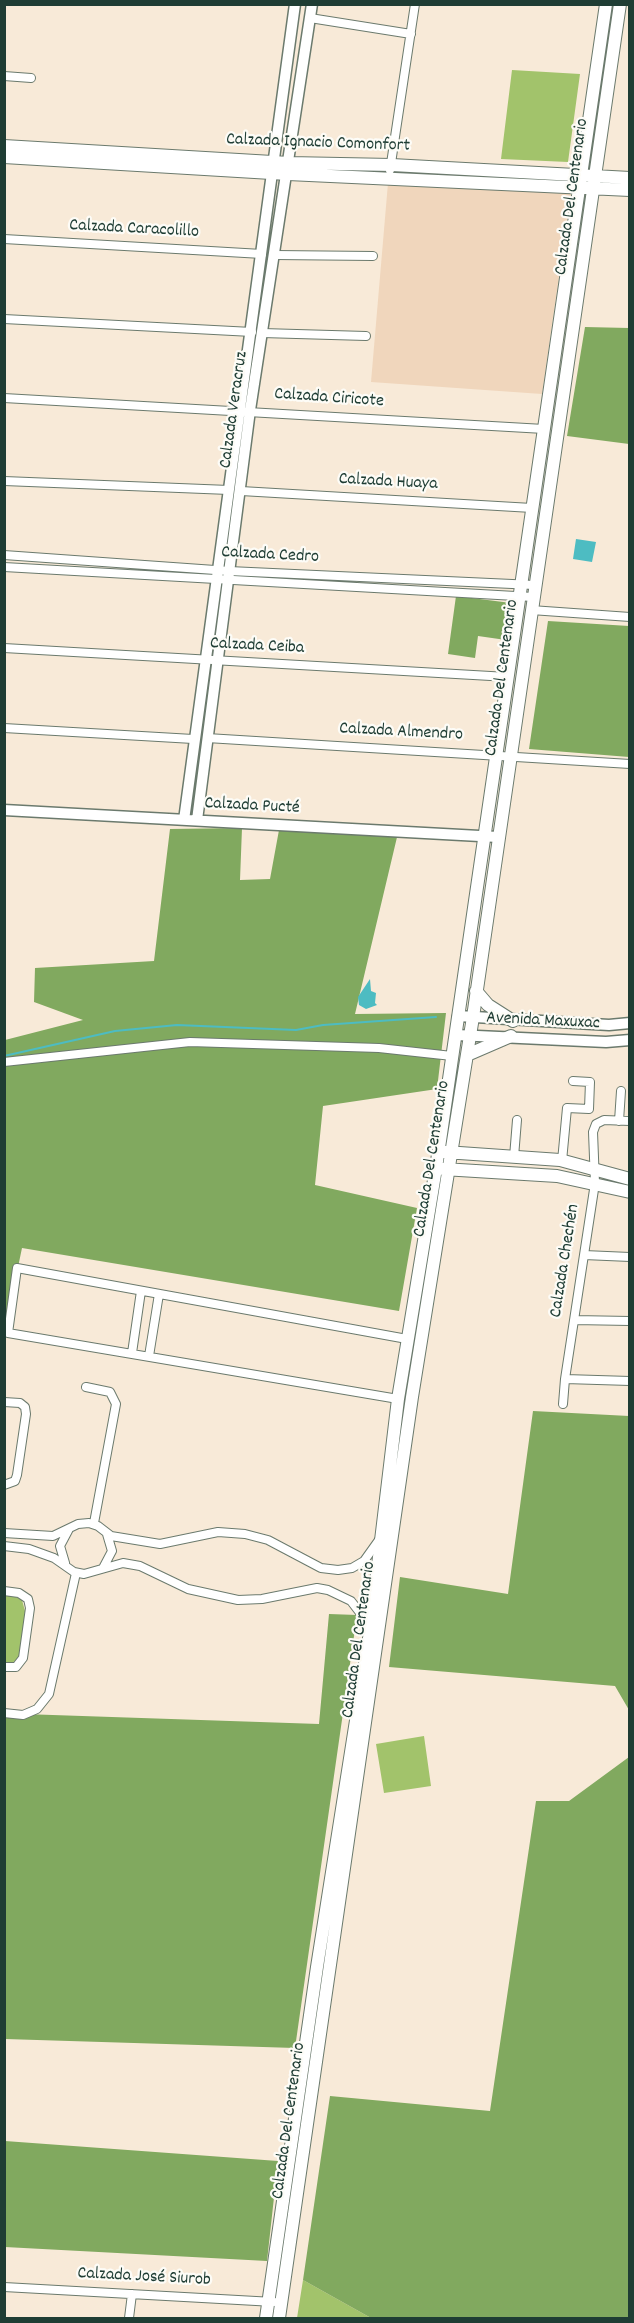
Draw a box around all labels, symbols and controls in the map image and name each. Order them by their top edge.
street label: Calzada Del Centenario [551,117,595,277]
street label: Calzada Ignacio Comonfort [226,130,410,158]
street label: Calzada Caracolillo [69,216,199,244]
street label: Calzada Veracruz [216,350,254,470]
street label: Calzada Ciricote [273,384,385,414]
street label: Calzada Huaya [338,470,438,496]
street label: Calzada Cedro [221,543,319,569]
street label: Calzada Del Centenario [481,598,525,758]
street label: Calzada Ceiba [209,634,305,660]
street label: Calzada Almendro [339,719,463,747]
street label: Calzada Pucté [204,794,300,820]
street label: Avenida Maxuxac [486,1008,600,1036]
street label: Calzada Del Centenario [410,1079,456,1239]
street label: Calzada Chechén [546,1203,586,1319]
street label: Calzada Del Centenario [338,1560,382,1720]
street label: Calzada Del Centenario [268,2041,312,2201]
street label: Calzada José Siurob [77,2264,211,2292]

